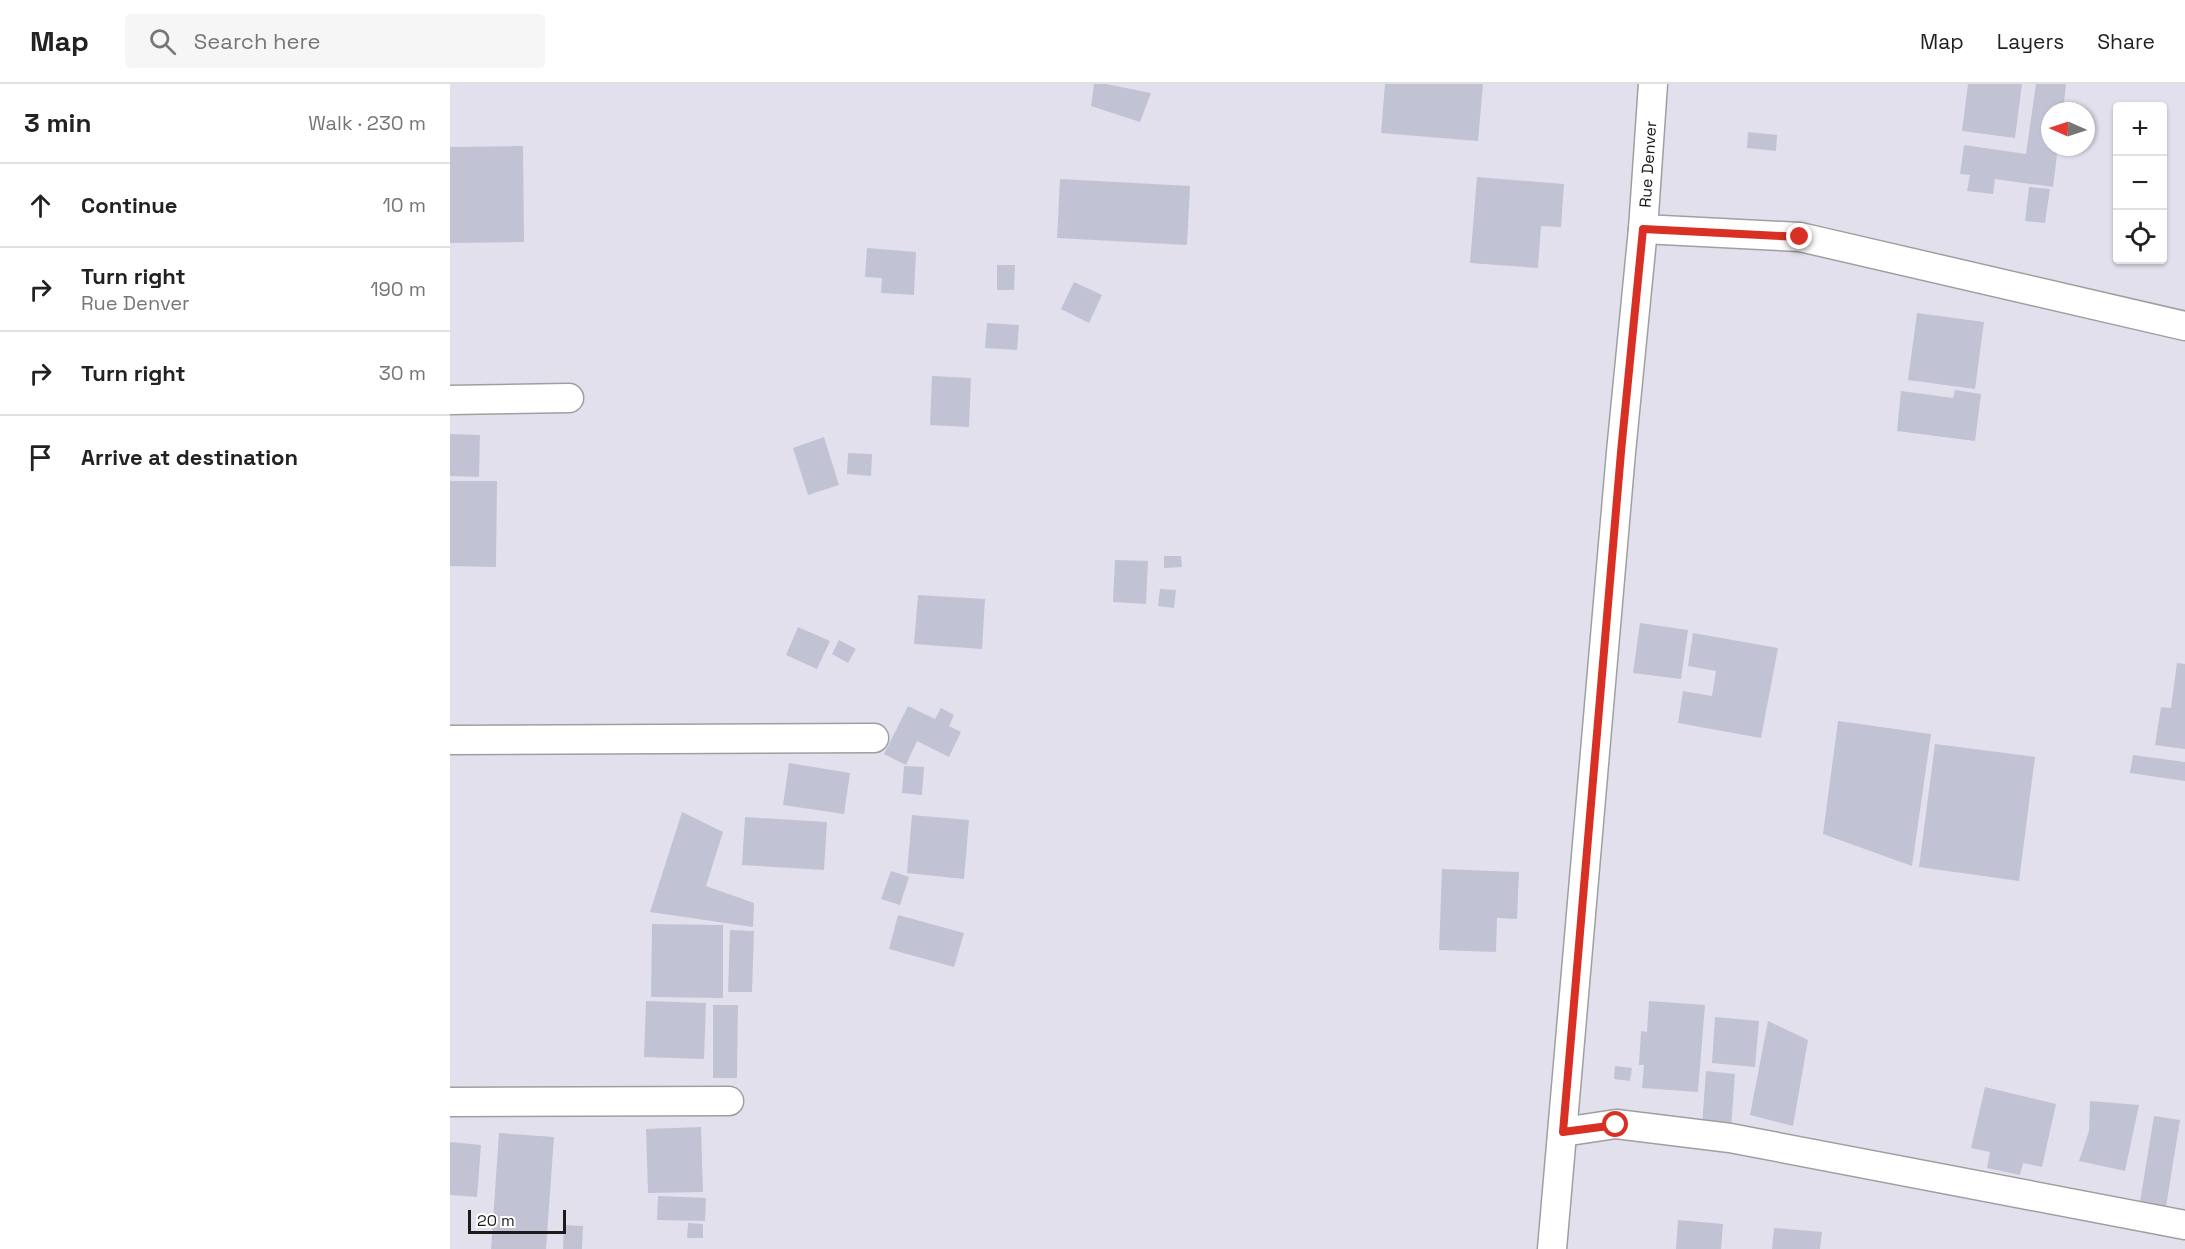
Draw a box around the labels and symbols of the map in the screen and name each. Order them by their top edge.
north arrow [2041,102,2095,156]
street label: Rue Denver [1634,120,1661,208]
route end [1786,223,1812,249]
route start [1602,1111,1628,1137]
scale bar [468,1207,566,1234]

